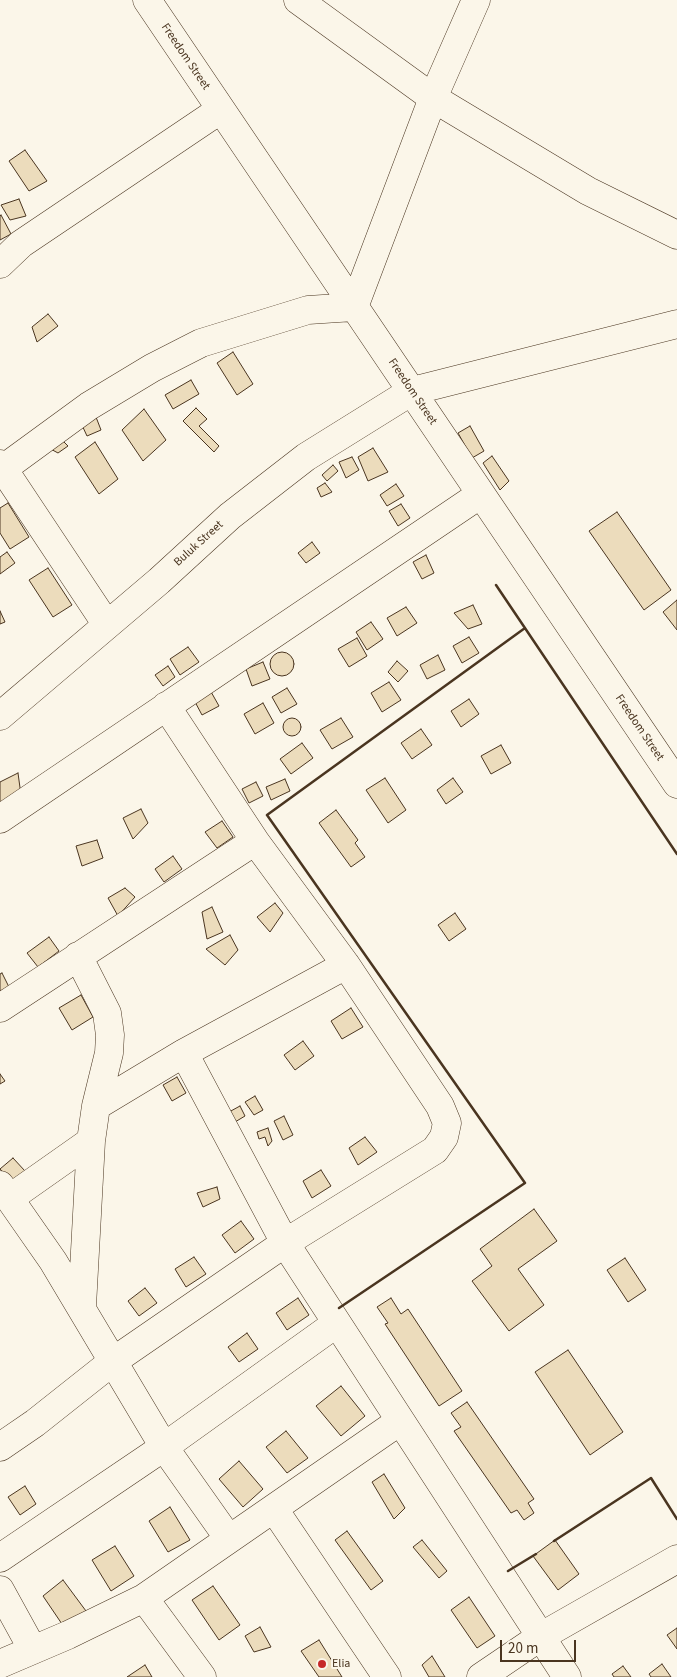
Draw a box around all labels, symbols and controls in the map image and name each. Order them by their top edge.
street label: Freedom Street [157,21,213,93]
street label: Freedom Street [384,356,440,428]
street label: Buluk Street [171,518,227,570]
street label: Freedom Street [611,692,667,764]
scale bar [502,1630,578,1662]
text: 20 m [508,1638,538,1659]
place label: Elia [332,1657,350,1671]
marker: Elia [316,1658,328,1670]

